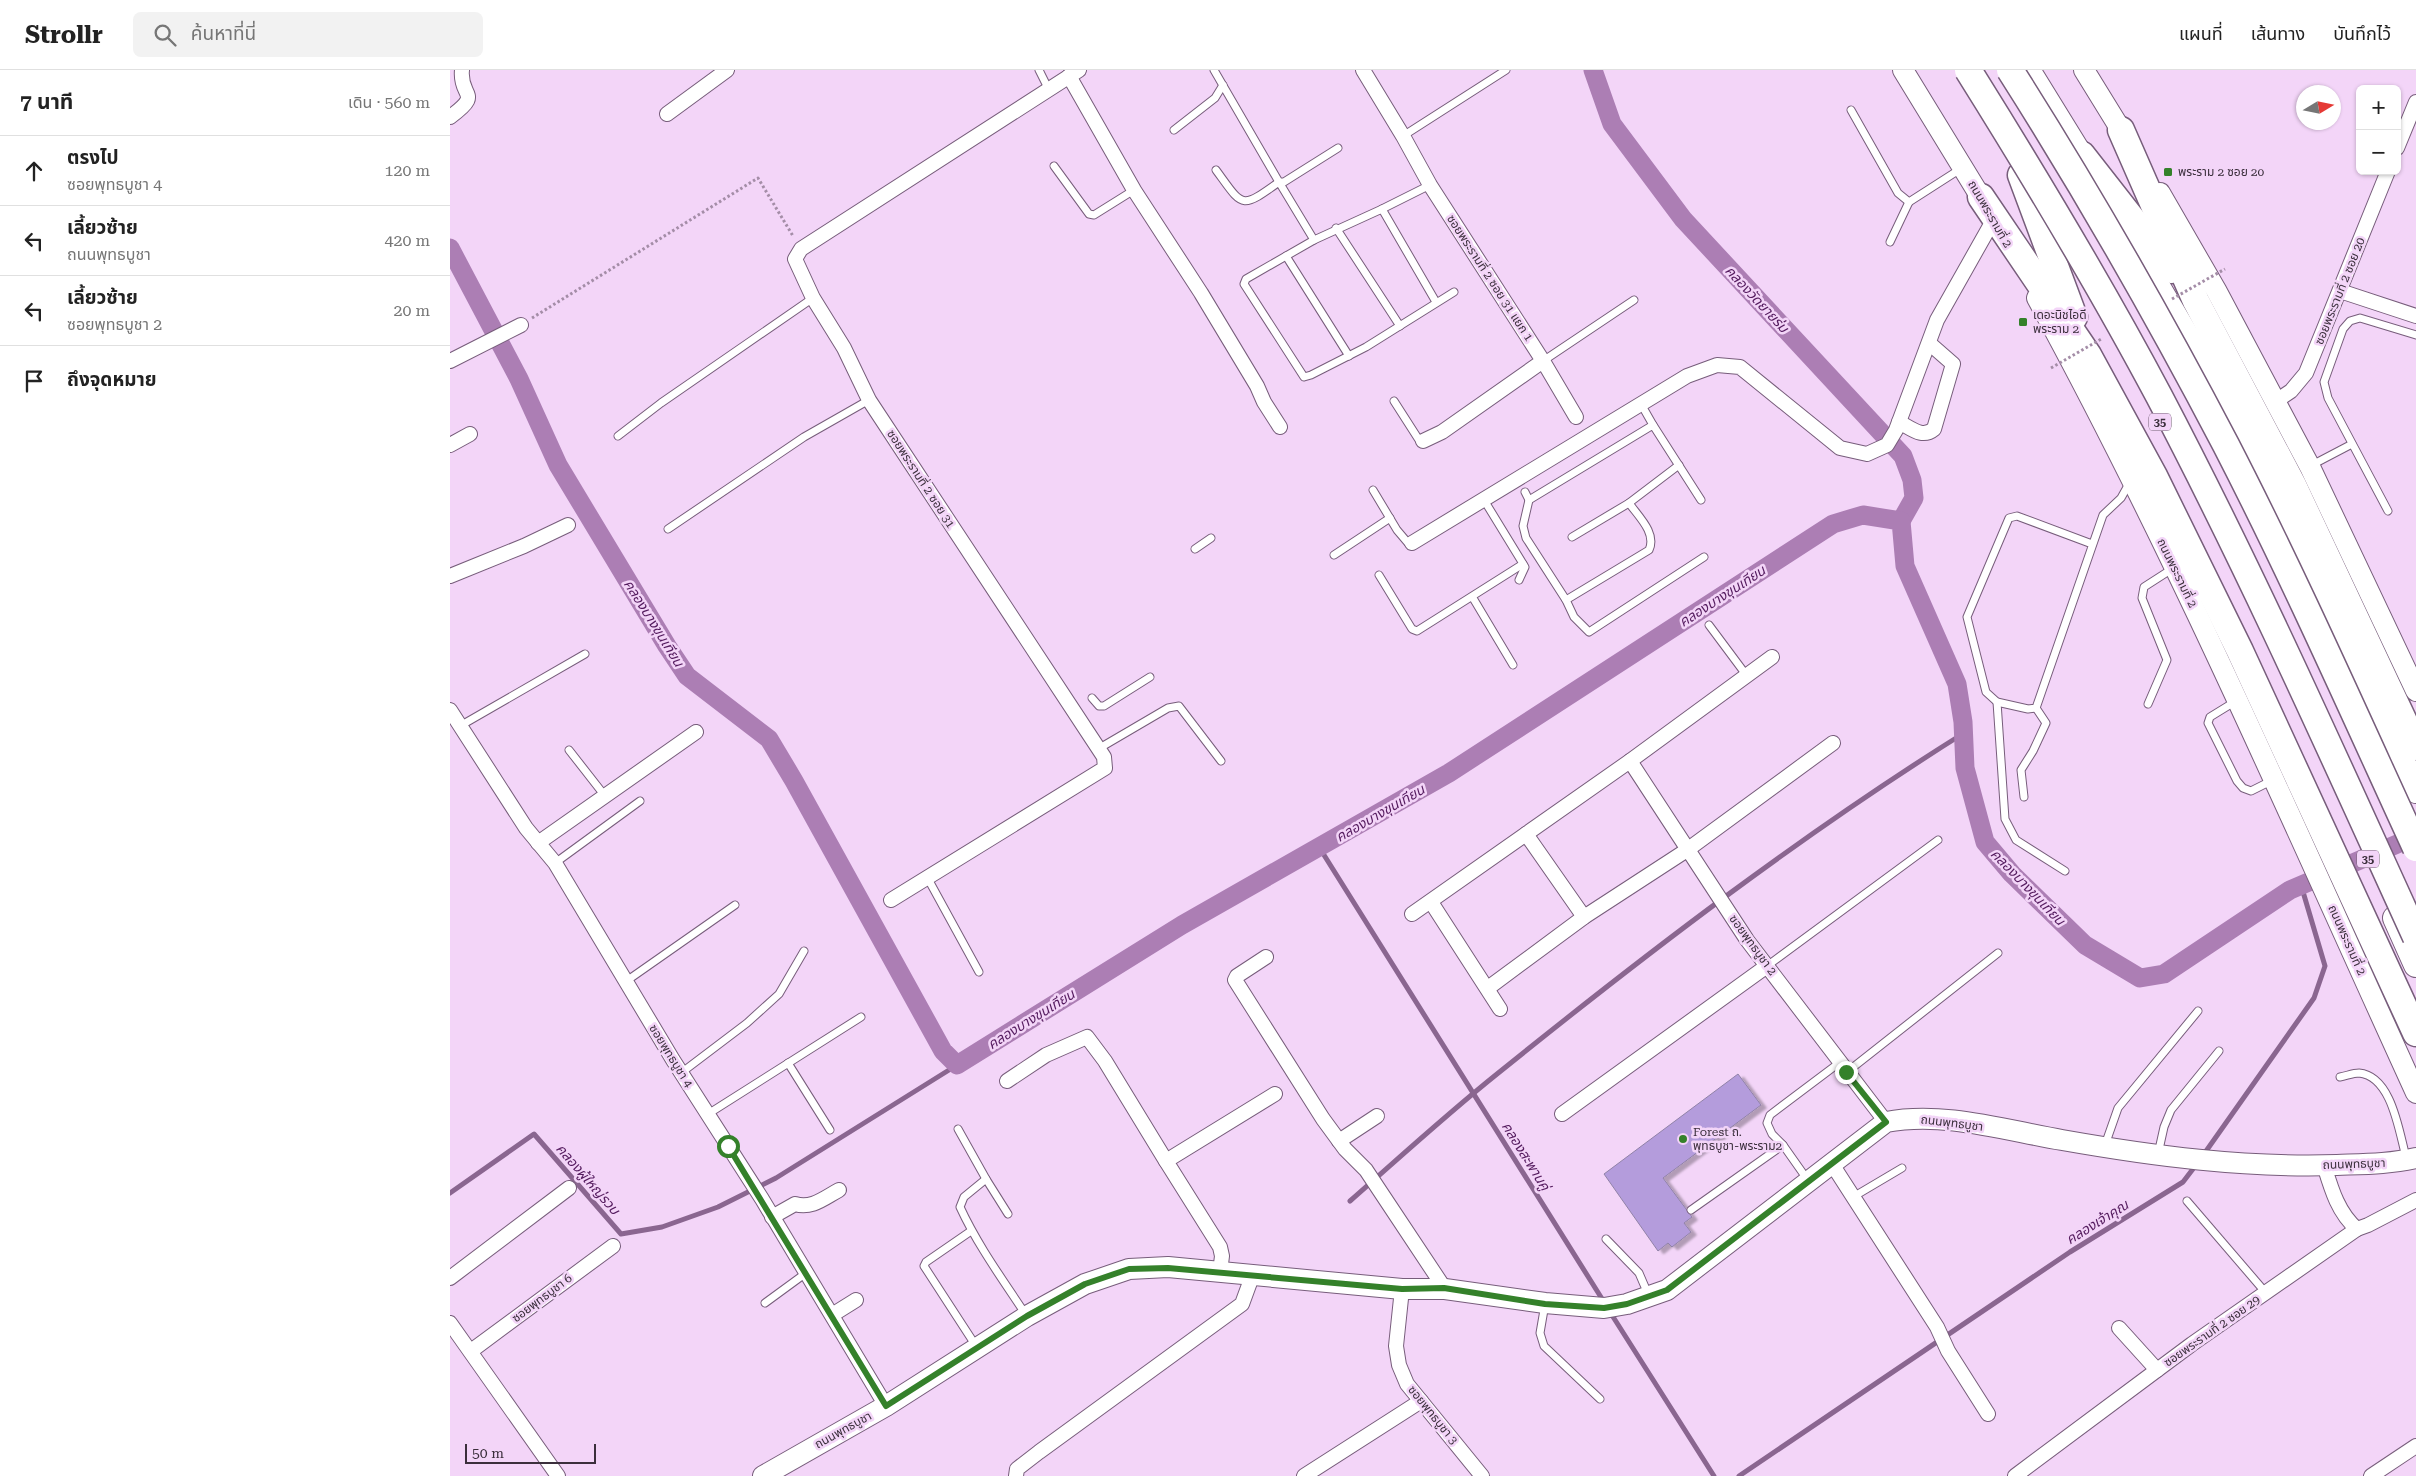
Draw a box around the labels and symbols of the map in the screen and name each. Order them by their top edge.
north arrow [2296,85,2341,130]
place label: พระราม 2 ซอย 20 [2178,165,2265,179]
marker: พระราม 2 ซอย 20 [2162,166,2174,178]
street label: ถนนพระรามที่ 2 [1965,177,2017,250]
street label: ซอยพระรามที่ 2 ซอย 31 แยก 1 [1444,211,1538,344]
street label: ซอยพระรามที่ 2 ซอย 20 [2310,234,2368,347]
water label: คลองวัดยายร่ม [1722,262,1793,337]
place label: เดอะนิชไอดี พระราม 2 [2033,308,2087,336]
marker: เดอะนิชไอดี พระราม 2 [2017,316,2029,328]
road number: 35 [2149,414,2171,431]
street label: ซอยพระรามที่ 2 ซอย 31 [884,426,960,531]
street label: ถนนพระรามที่ 2 [2154,535,2202,610]
water label: คลองบางขุนเทียน [1676,561,1770,631]
water label: คลองบางขุนเทียน [620,577,688,671]
water label: คลองบางขุนเทียน [1333,780,1429,846]
water label: คลองบางขุนเทียน [1987,846,2069,930]
road number: 35 [2357,851,2379,868]
street label: ถนนพระรามที่ 2 [2325,902,2371,978]
street label: ซอยพุทธบูชา 2 [1726,912,1780,978]
water label: คลองบางขุนเทียน [985,985,1079,1053]
street label: ซอยพุทธบูชา 4 [646,1022,696,1090]
route end [1835,1061,1858,1084]
street label: ถนนพุทธบูชา [1920,1112,1984,1134]
water label: คลองสะพานคู่ [1498,1119,1554,1195]
place label: Forest ถ. พุทธบูชา-พระราม2 [1693,1125,1783,1153]
marker: Forest ถ. พุทธบูชา-พระราม2 [1677,1133,1689,1145]
route start [717,1135,740,1158]
water label: คลองผู้ใหญ่รวบ [552,1140,624,1219]
street label: ถนนพุทธบูชา [2322,1156,2386,1172]
water label: คลองเจ้าคุณ [2063,1196,2133,1248]
street label: ซอยพุทธบูชา 6 [509,1271,575,1325]
street label: ซอยพระรามที่ 2 ซอย 29 [2160,1291,2263,1370]
street label: ซอยพุทธบูชา 3 [1405,1383,1461,1447]
street label: ถนนพุทธบูชา [812,1409,874,1451]
scale bar [465,1441,596,1464]

